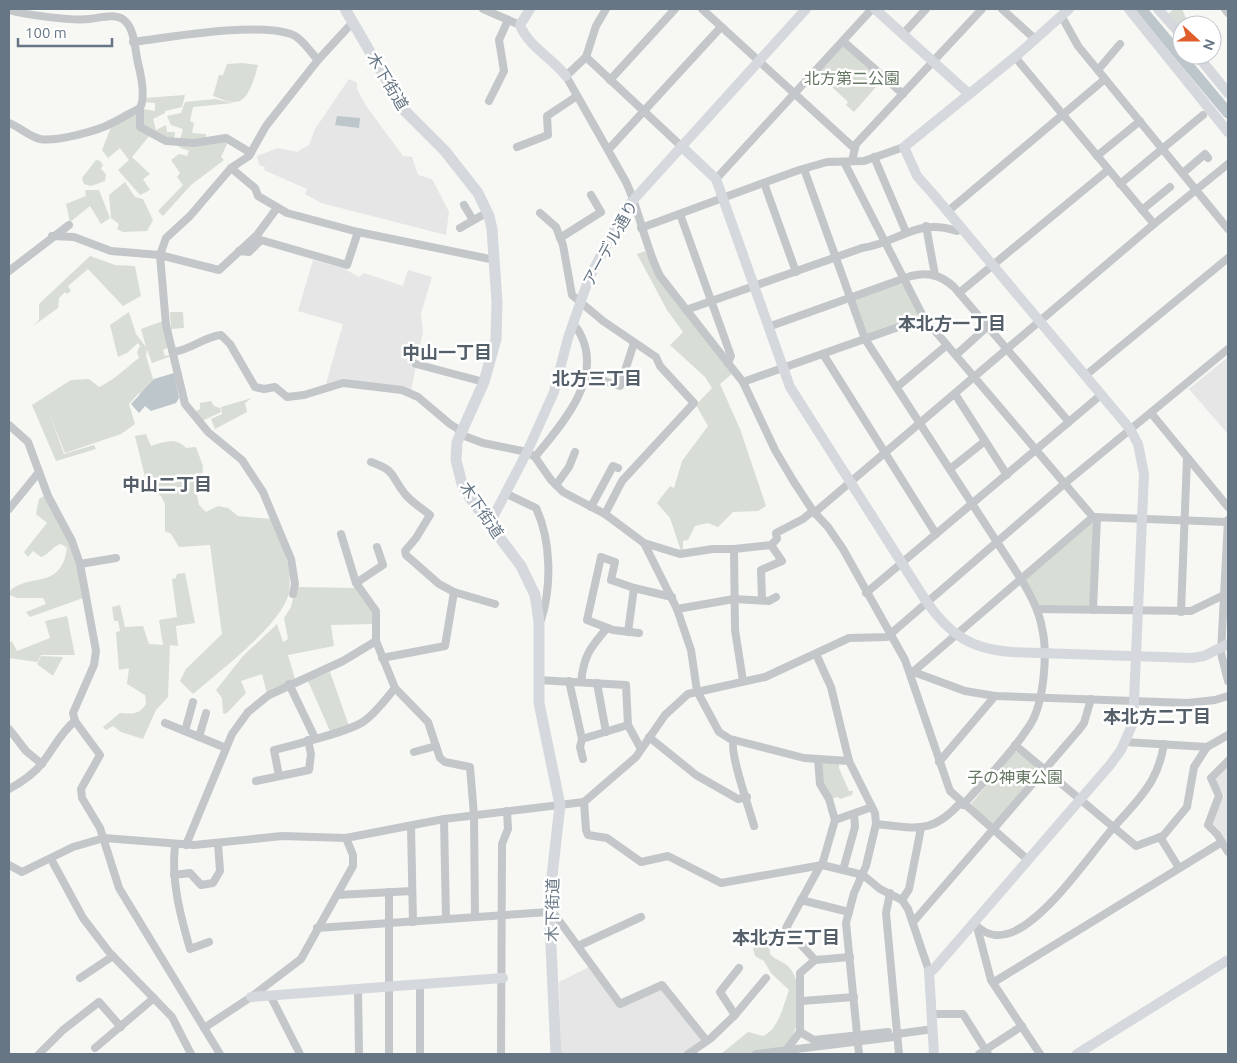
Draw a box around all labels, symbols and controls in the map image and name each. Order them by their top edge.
scale bar [18,15,111,47]
north arrow [1172,15,1222,65]
text: 100 m [25,24,67,41]
text: N [1200,37,1218,52]
street label: 木下街道 [364,49,412,113]
park label: 北方第二公園 [804,69,900,87]
street label: アーデル通り [579,197,641,289]
district label: 本北方一丁目 [898,313,1006,333]
district label: 中山一丁目 [402,342,492,362]
district label: 北方三丁目 [552,368,642,388]
district label: 中山二丁目 [122,474,212,494]
street label: 木下街道 [457,478,507,542]
district label: 本北方二丁目 [1103,706,1211,726]
park label: 子の神東公園 [967,768,1063,786]
street label: 木下街道 [542,878,562,942]
district label: 本北方三丁目 [732,927,840,947]

